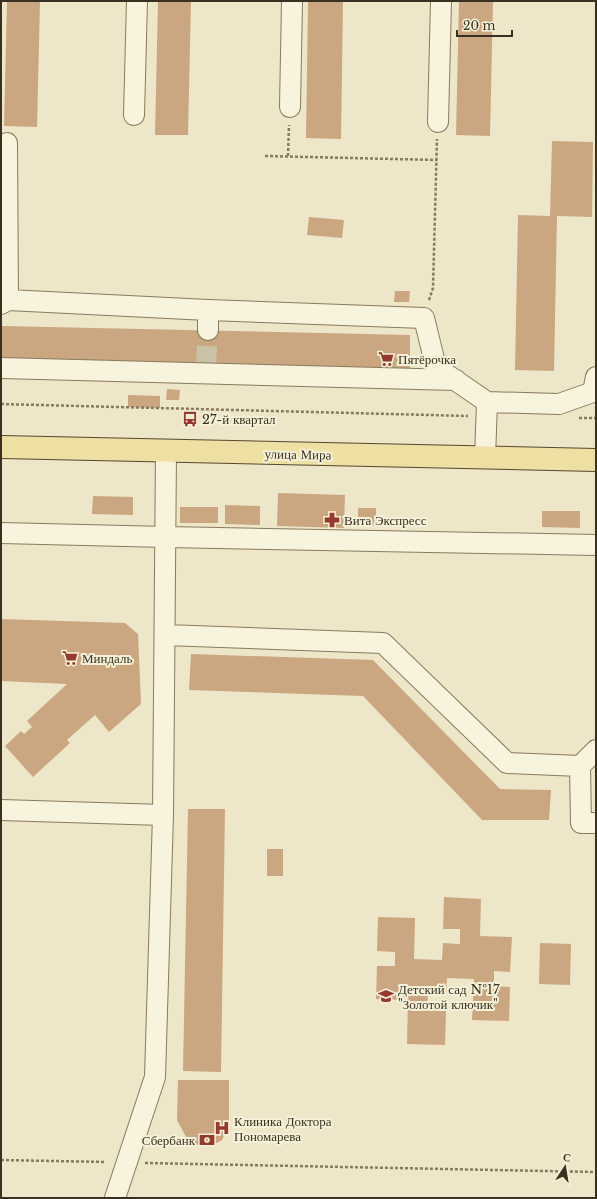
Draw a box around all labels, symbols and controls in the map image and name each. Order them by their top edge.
scale bar [457,12,512,38]
text: 20 m [463,18,495,33]
supermarket icon: Пятёрочка [377,350,395,368]
place label: Пятёрочка [398,351,456,368]
bus stop icon: 27-й квартал [181,410,199,428]
place label: 27-й квартал [202,411,276,428]
street label: улица Мира [265,445,332,464]
pharmacy icon: Вита Экспресс [323,511,341,529]
place label: Вита Экспресс [344,512,427,529]
supermarket icon: Миндаль [61,649,79,667]
place label: Миндаль [82,650,132,667]
place label: Детский сад №17 "Золотой ключик" [398,981,500,1013]
school or university icon: Детский сад №17 "Золотой ключик" [377,987,395,1005]
place label: Клиника Доктора Пономарева [234,1113,332,1145]
hospital icon: Клиника Доктора Пономарева [213,1119,231,1137]
bank icon: Сбербанк [198,1131,216,1149]
place label: Сбербанк [142,1132,196,1149]
north arrow [545,1147,585,1187]
text: С [562,1150,572,1165]

